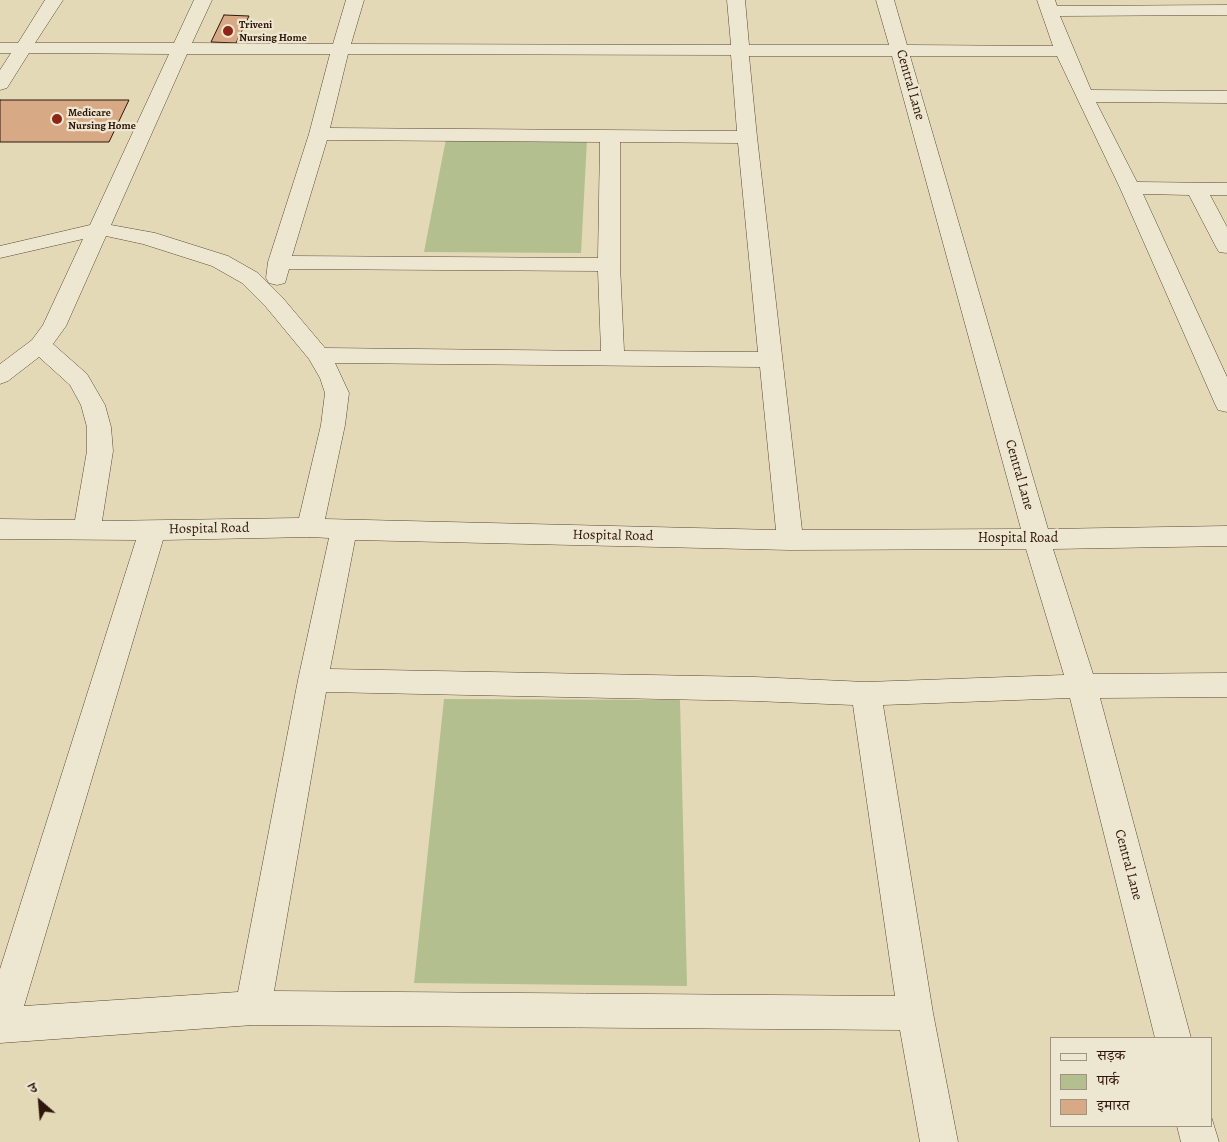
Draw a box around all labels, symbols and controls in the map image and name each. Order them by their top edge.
place label: Triveni Nursing Home [239,18,307,44]
marker: Triveni Nursing Home [221,24,235,38]
street label: Central Lane [892,48,928,122]
place label: Medicare Nursing Home [68,106,136,132]
marker: Medicare Nursing Home [50,112,64,126]
street label: Central Lane [1001,438,1037,512]
street label: Hospital Road [169,520,249,538]
street label: Hospital Road [573,527,653,545]
street label: Hospital Road [978,531,1058,547]
street label: Central Lane [1110,828,1146,902]
legend [1050,1037,1212,1127]
text: सड़क [1097,1045,1125,1065]
text: पार्क [1097,1070,1119,1090]
north arrow [15,1077,65,1127]
text: उ [25,1078,40,1098]
text: इमारत [1097,1095,1130,1115]

